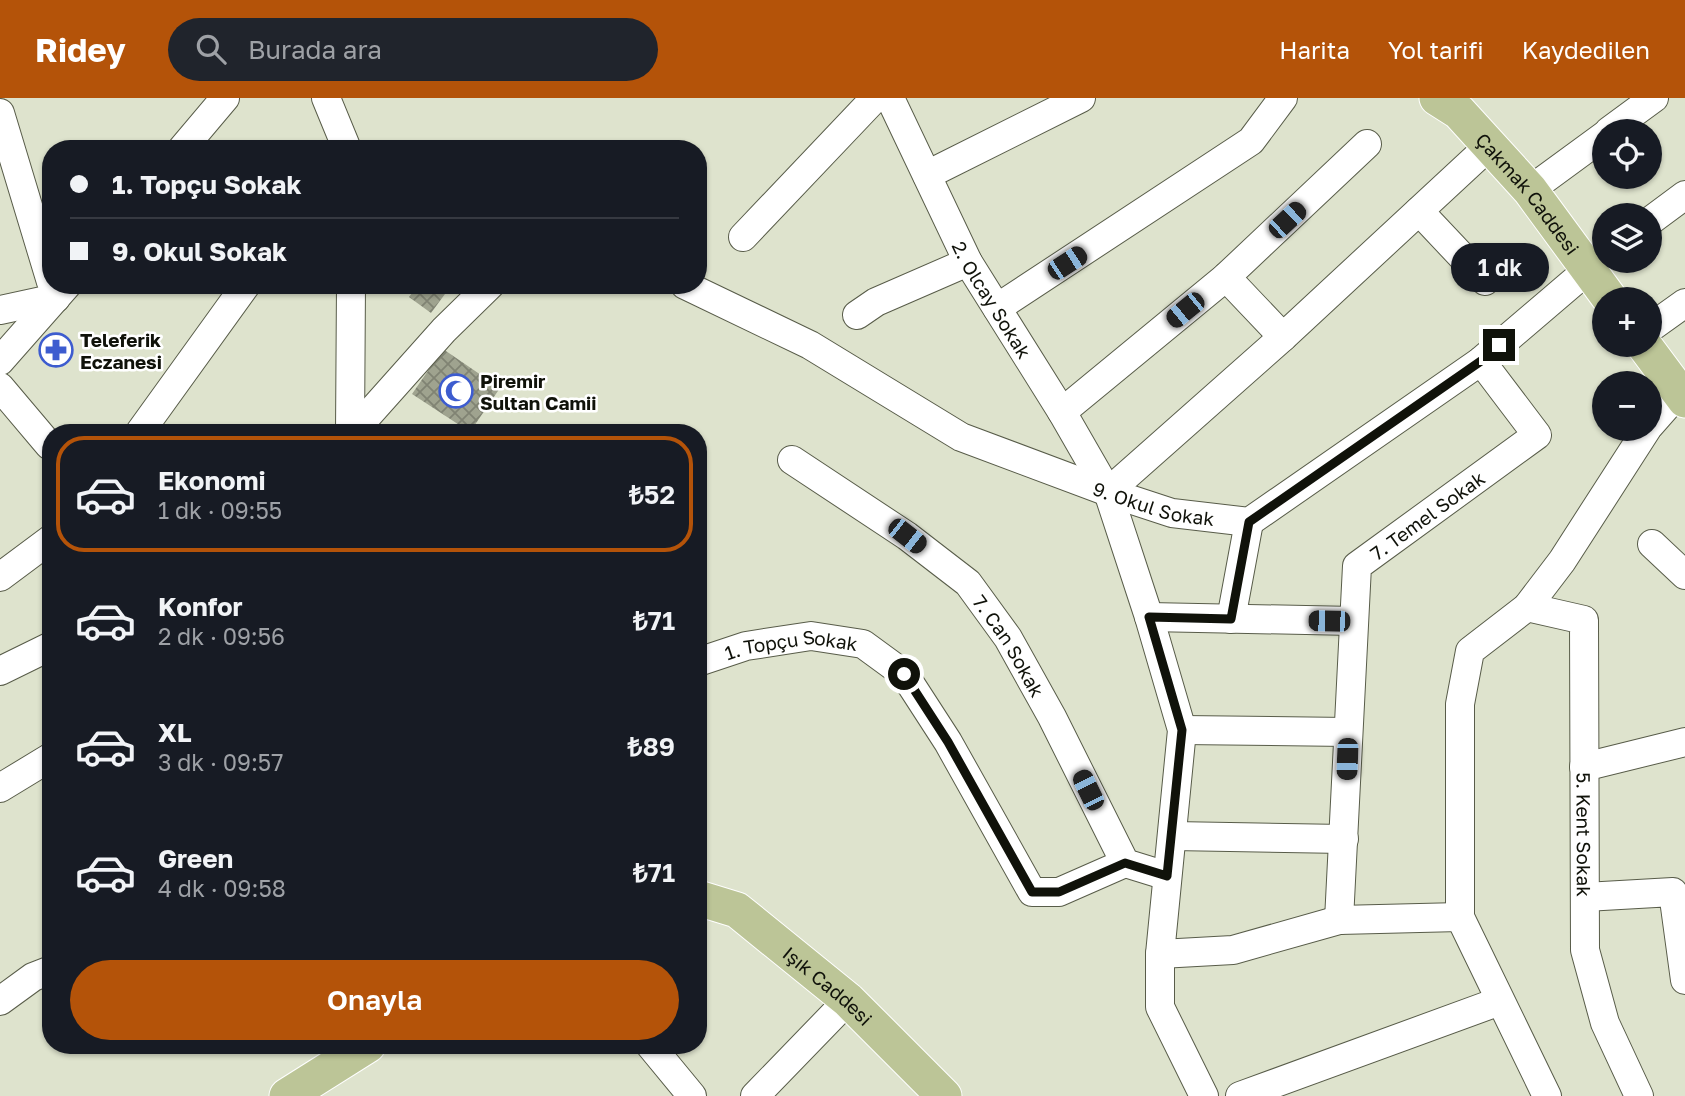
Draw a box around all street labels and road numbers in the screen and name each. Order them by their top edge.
street label: Çakmak Caddesi [1472,128,1585,259]
street label: 2. Olcay Sokak [948,237,1037,362]
street label: 7. Temel Sokak [1365,466,1489,564]
street label: 9. Okul Sokak [1090,476,1216,529]
street label: 7. Can Sokak [969,590,1050,701]
street label: 1. Topçu Sokak [721,624,860,664]
street label: 5. Kent Sokak [1573,772,1596,897]
street label: Işık Caddesi [779,941,878,1030]

